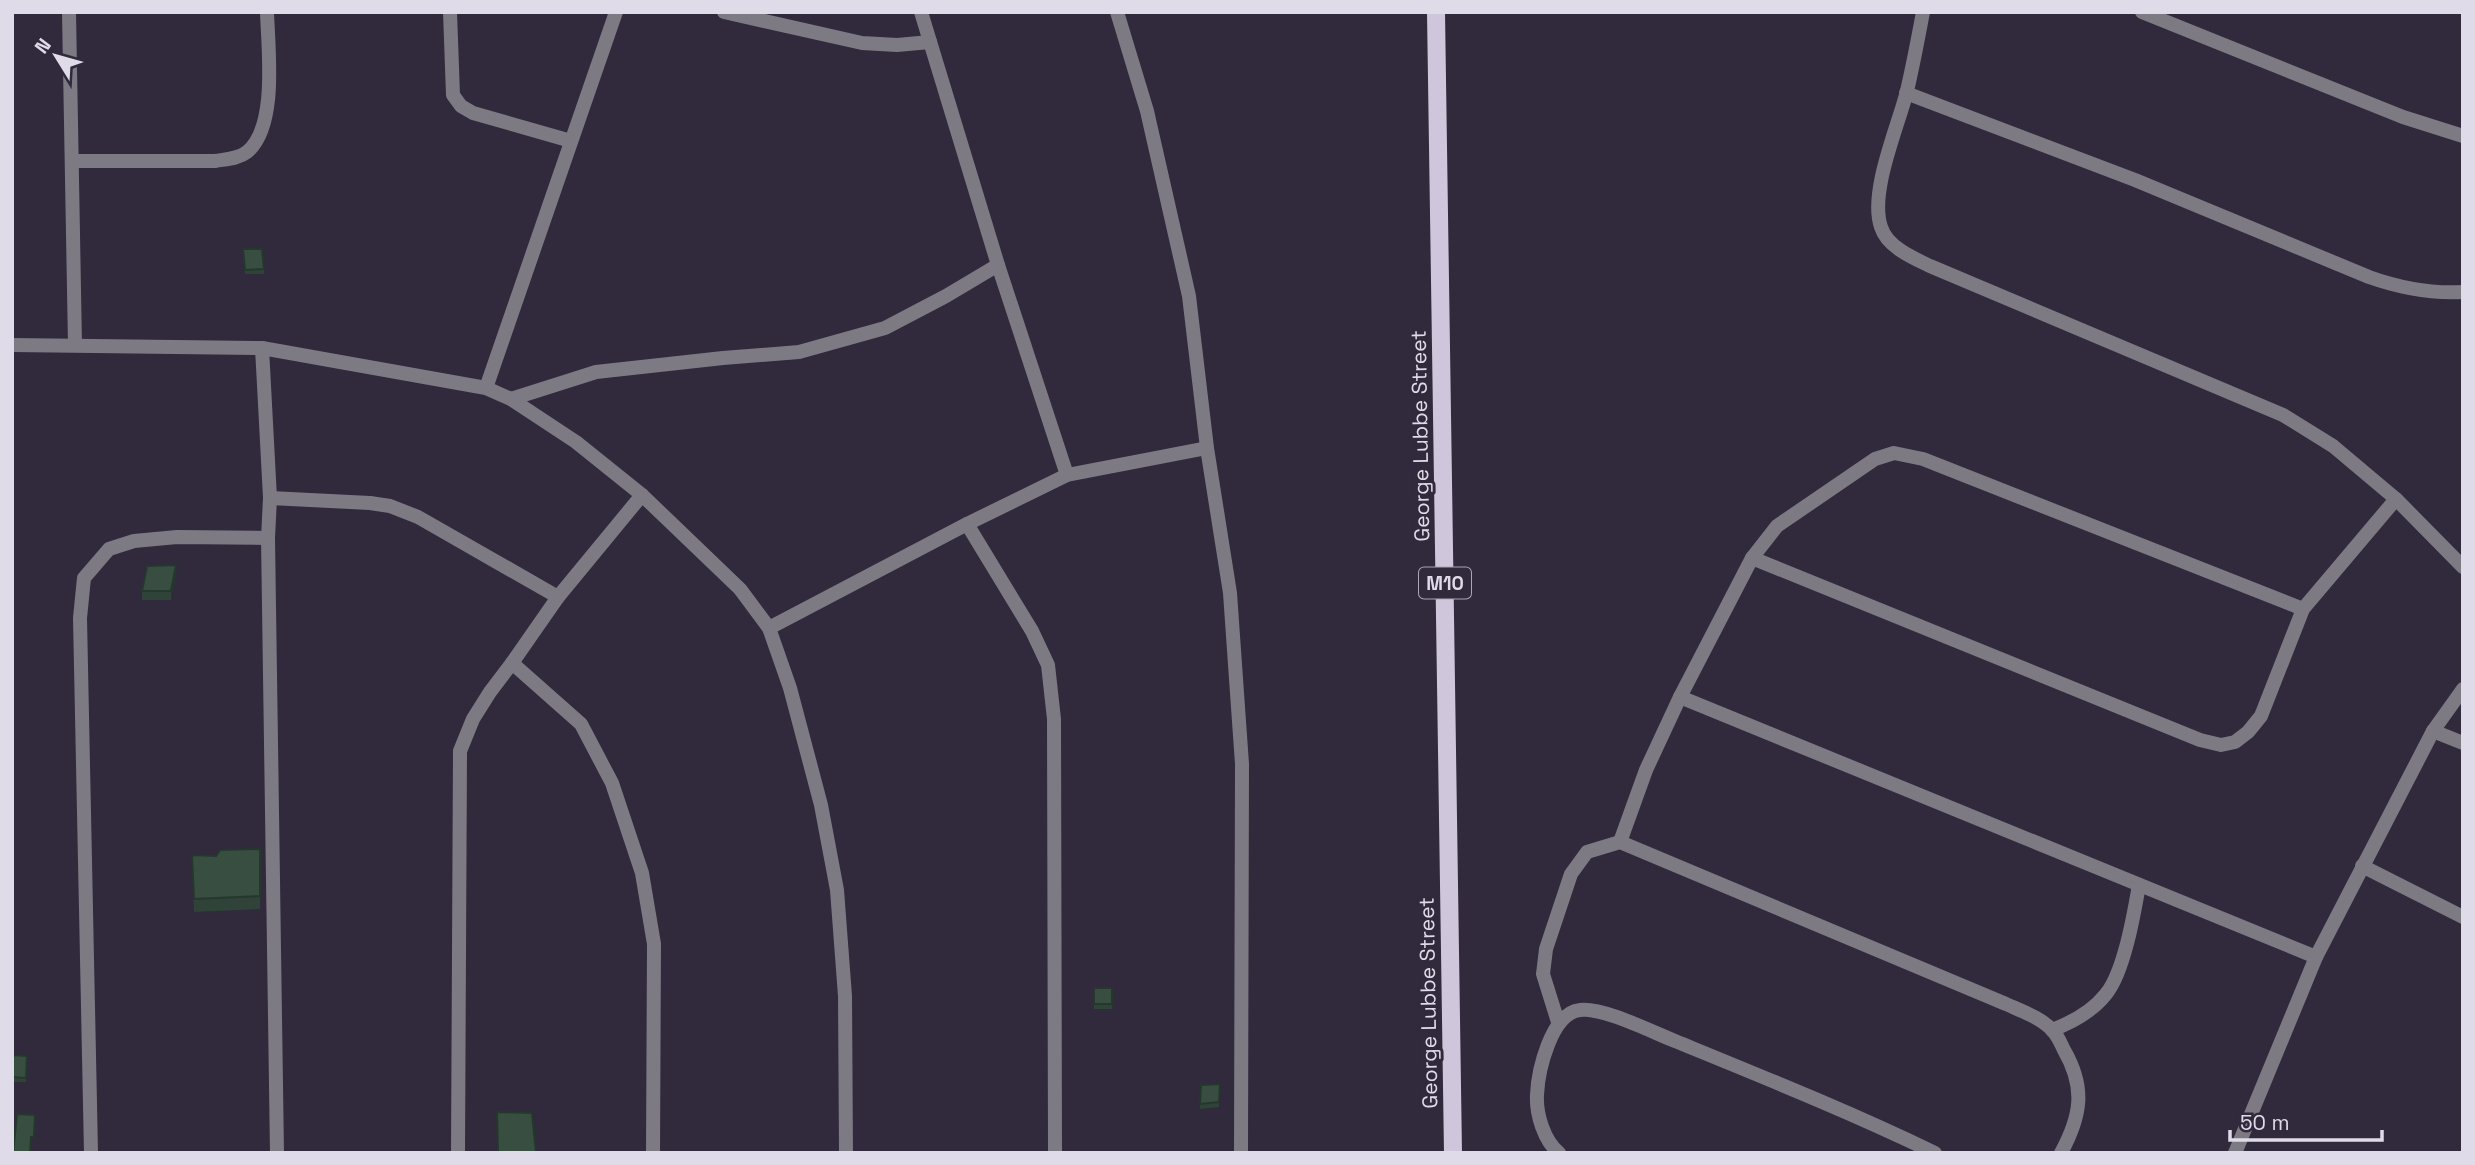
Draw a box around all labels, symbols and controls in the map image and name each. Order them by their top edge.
north arrow [21,21,91,91]
text: N [29,33,57,59]
street label: George Lubbe Street [1405,330,1435,542]
road number: M10 [1419,568,1471,598]
street label: George Lubbe Street [1413,897,1443,1109]
scale bar [2230,1098,2382,1142]
text: 50 m [2240,1109,2290,1136]

